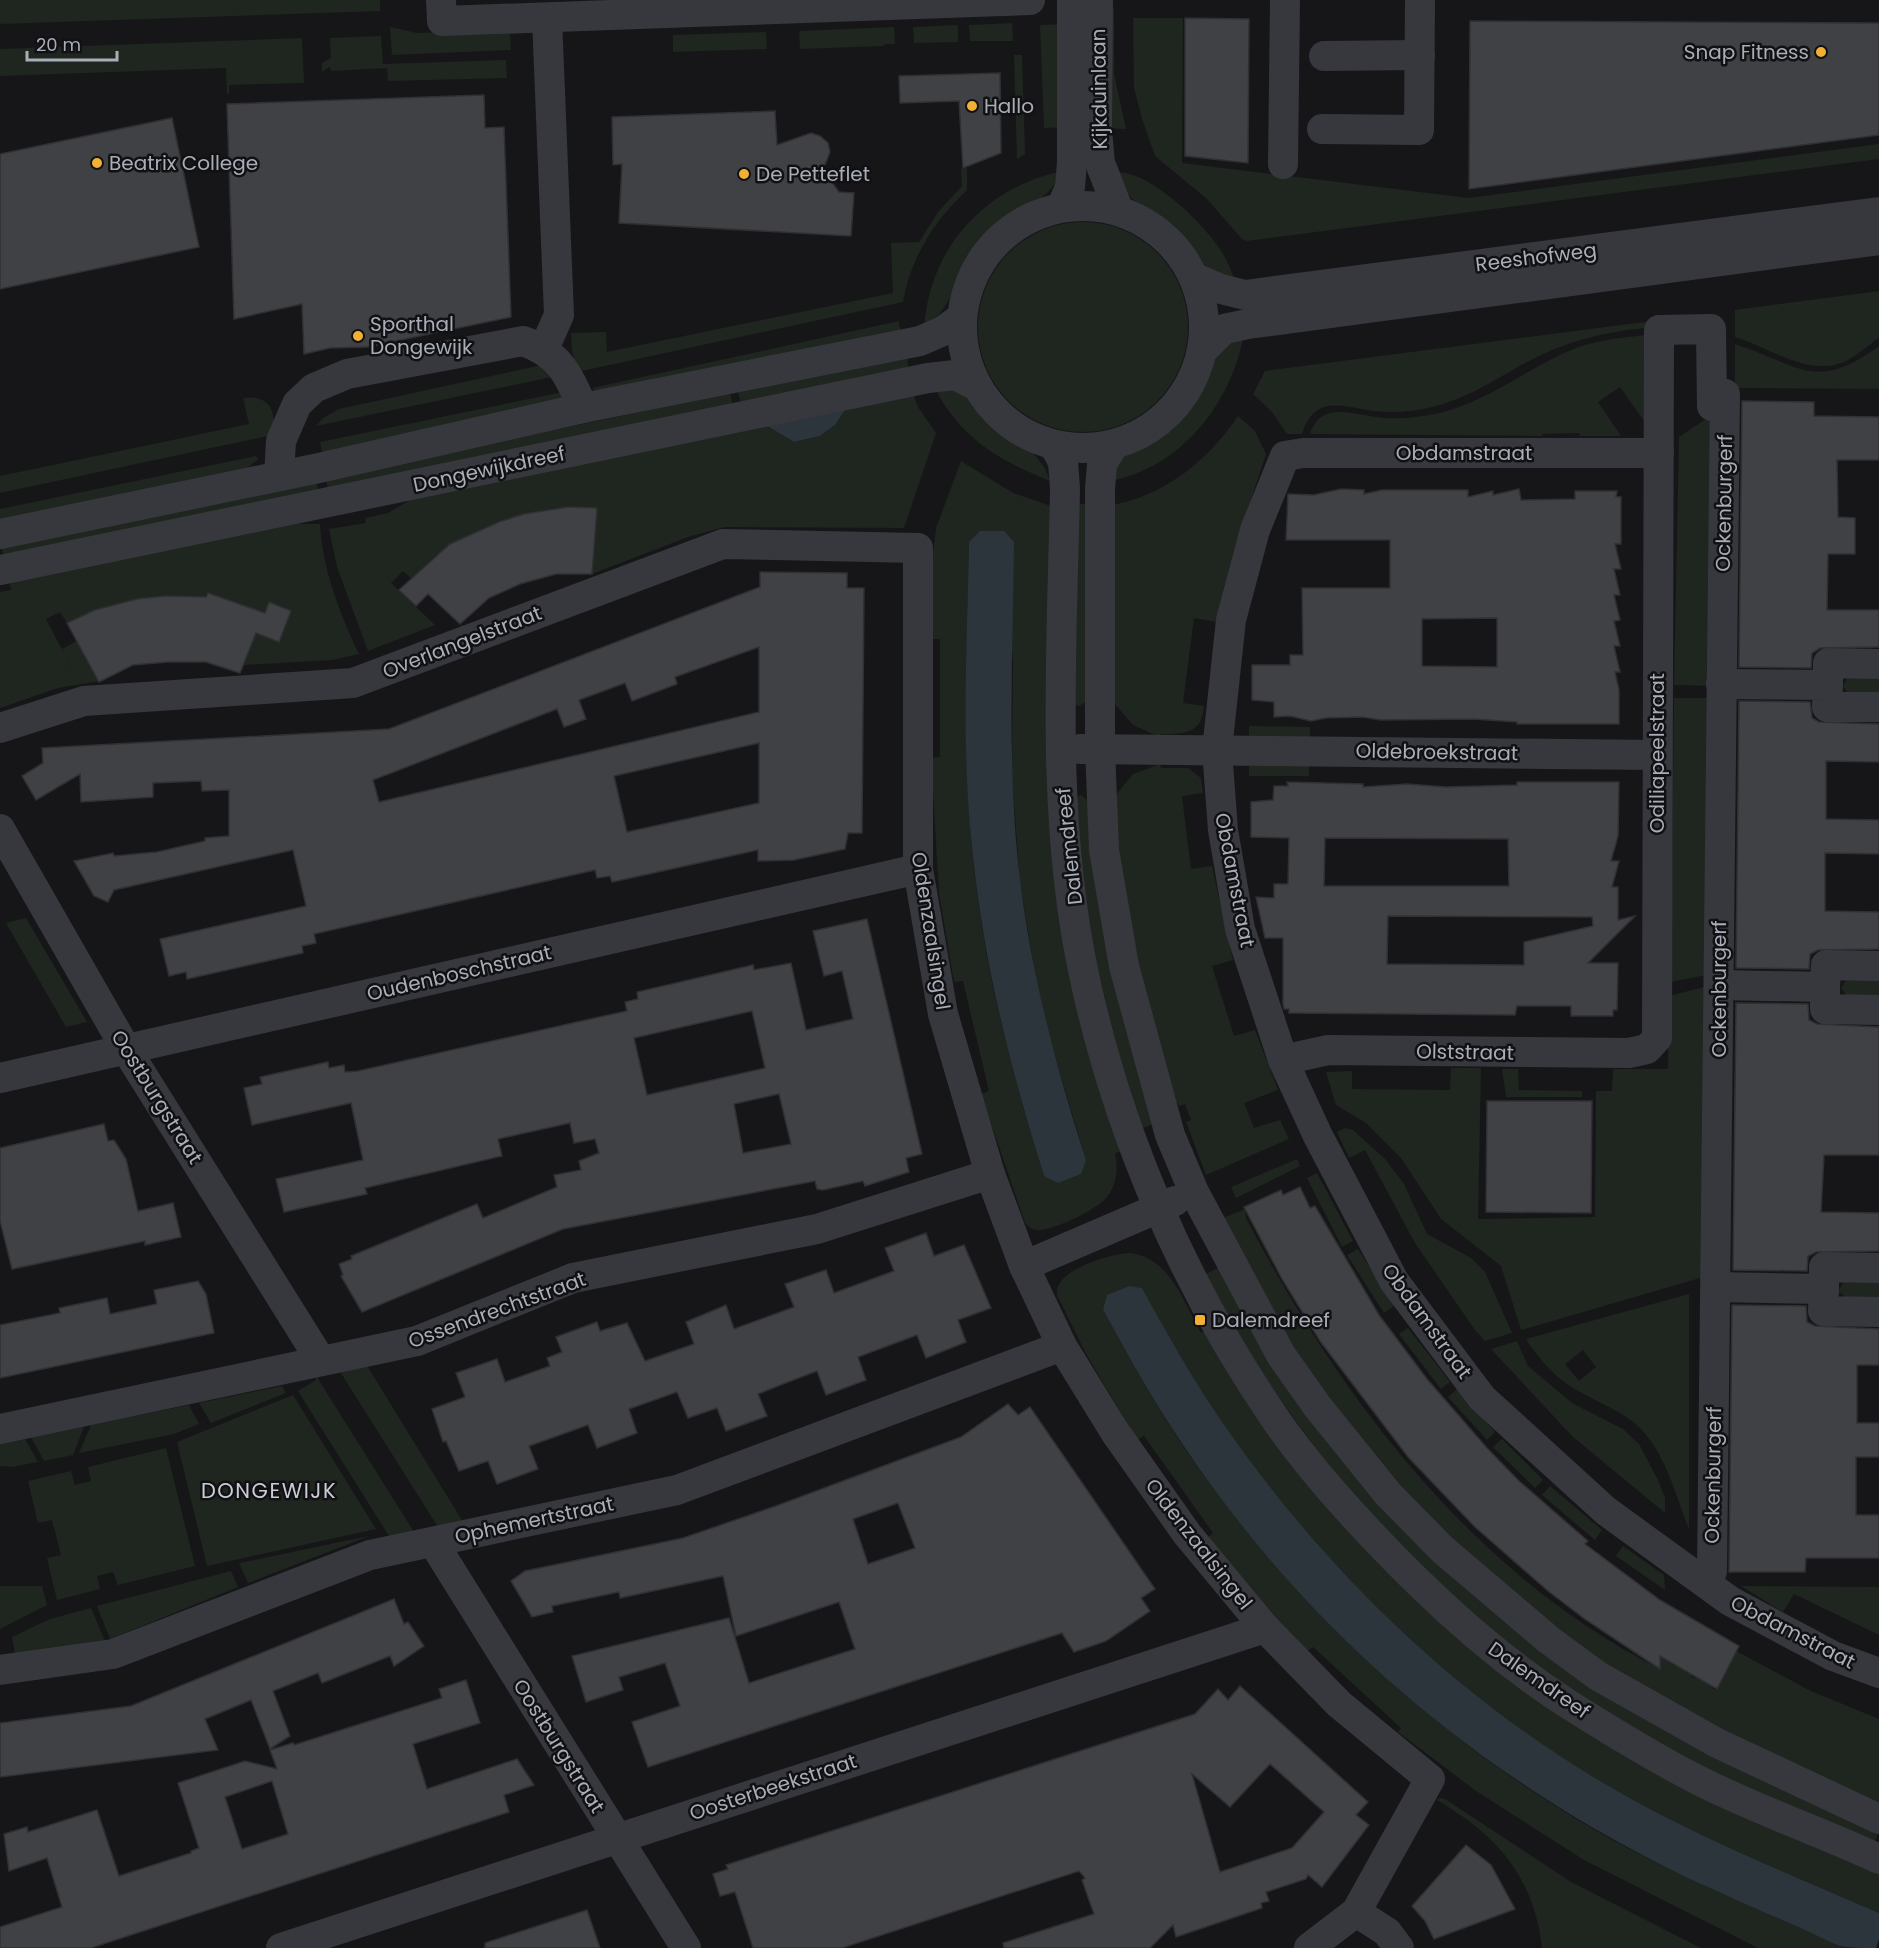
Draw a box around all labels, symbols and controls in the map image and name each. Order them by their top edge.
scale bar [27,24,117,62]
street label: Kijkduinlaan [1084,28,1114,150]
text: 20 m [36,32,81,57]
place label: Snap Fitness [1684,38,1809,66]
marker: Snap Fitness [1814,45,1828,59]
place label: Hallo [984,92,1034,120]
marker: Hallo [965,99,979,113]
place label: Beatrix College [109,149,258,177]
marker: Beatrix College [90,156,104,170]
place label: De Petteflet [756,160,870,188]
marker: De Petteflet [737,167,751,181]
street label: Reeshofweg [1474,236,1598,278]
place label: Sporthal Dongewijk [370,310,473,361]
marker: Sporthal Dongewijk [351,329,365,343]
street label: Ockenburgerf [1709,434,1739,572]
street label: Dongewijkdreef [410,439,568,499]
street label: Obdamstraat [1396,439,1532,467]
street label: Overlangelstraat [378,599,546,685]
street label: Odiliapeelstraat [1643,673,1671,833]
street label: Oldebroekstraat [1355,737,1519,767]
street label: Dalemdreef [1049,786,1089,906]
street label: Obdamstraat [1208,810,1262,950]
street label: Oldenzaalsingel [905,850,957,1012]
street label: Ockenburgerf [1705,920,1733,1058]
street label: Oudenboschstraat [364,938,554,1008]
street label: Oostburgstraat [105,1025,209,1169]
street label: Olststraat [1416,1037,1514,1067]
street label: Obdamstraat [1376,1258,1478,1384]
street label: Ossendrechtstraat [404,1265,590,1355]
place label: Dalemdreef [1212,1306,1330,1334]
marker: Dalemdreef [1193,1313,1207,1327]
street label: Ockenburgerf [1698,1406,1728,1544]
street label: Oldenzaalsingel [1139,1473,1259,1615]
district label: DONGEWIJK [201,1476,337,1505]
street label: Ophemertstraat [452,1489,616,1551]
street label: Obdamstraat [1726,1589,1860,1675]
street label: Dalemdreef [1483,1635,1595,1725]
street label: Oostburgstraat [507,1674,611,1818]
street label: Oosterbeekstraat [686,1747,860,1827]

